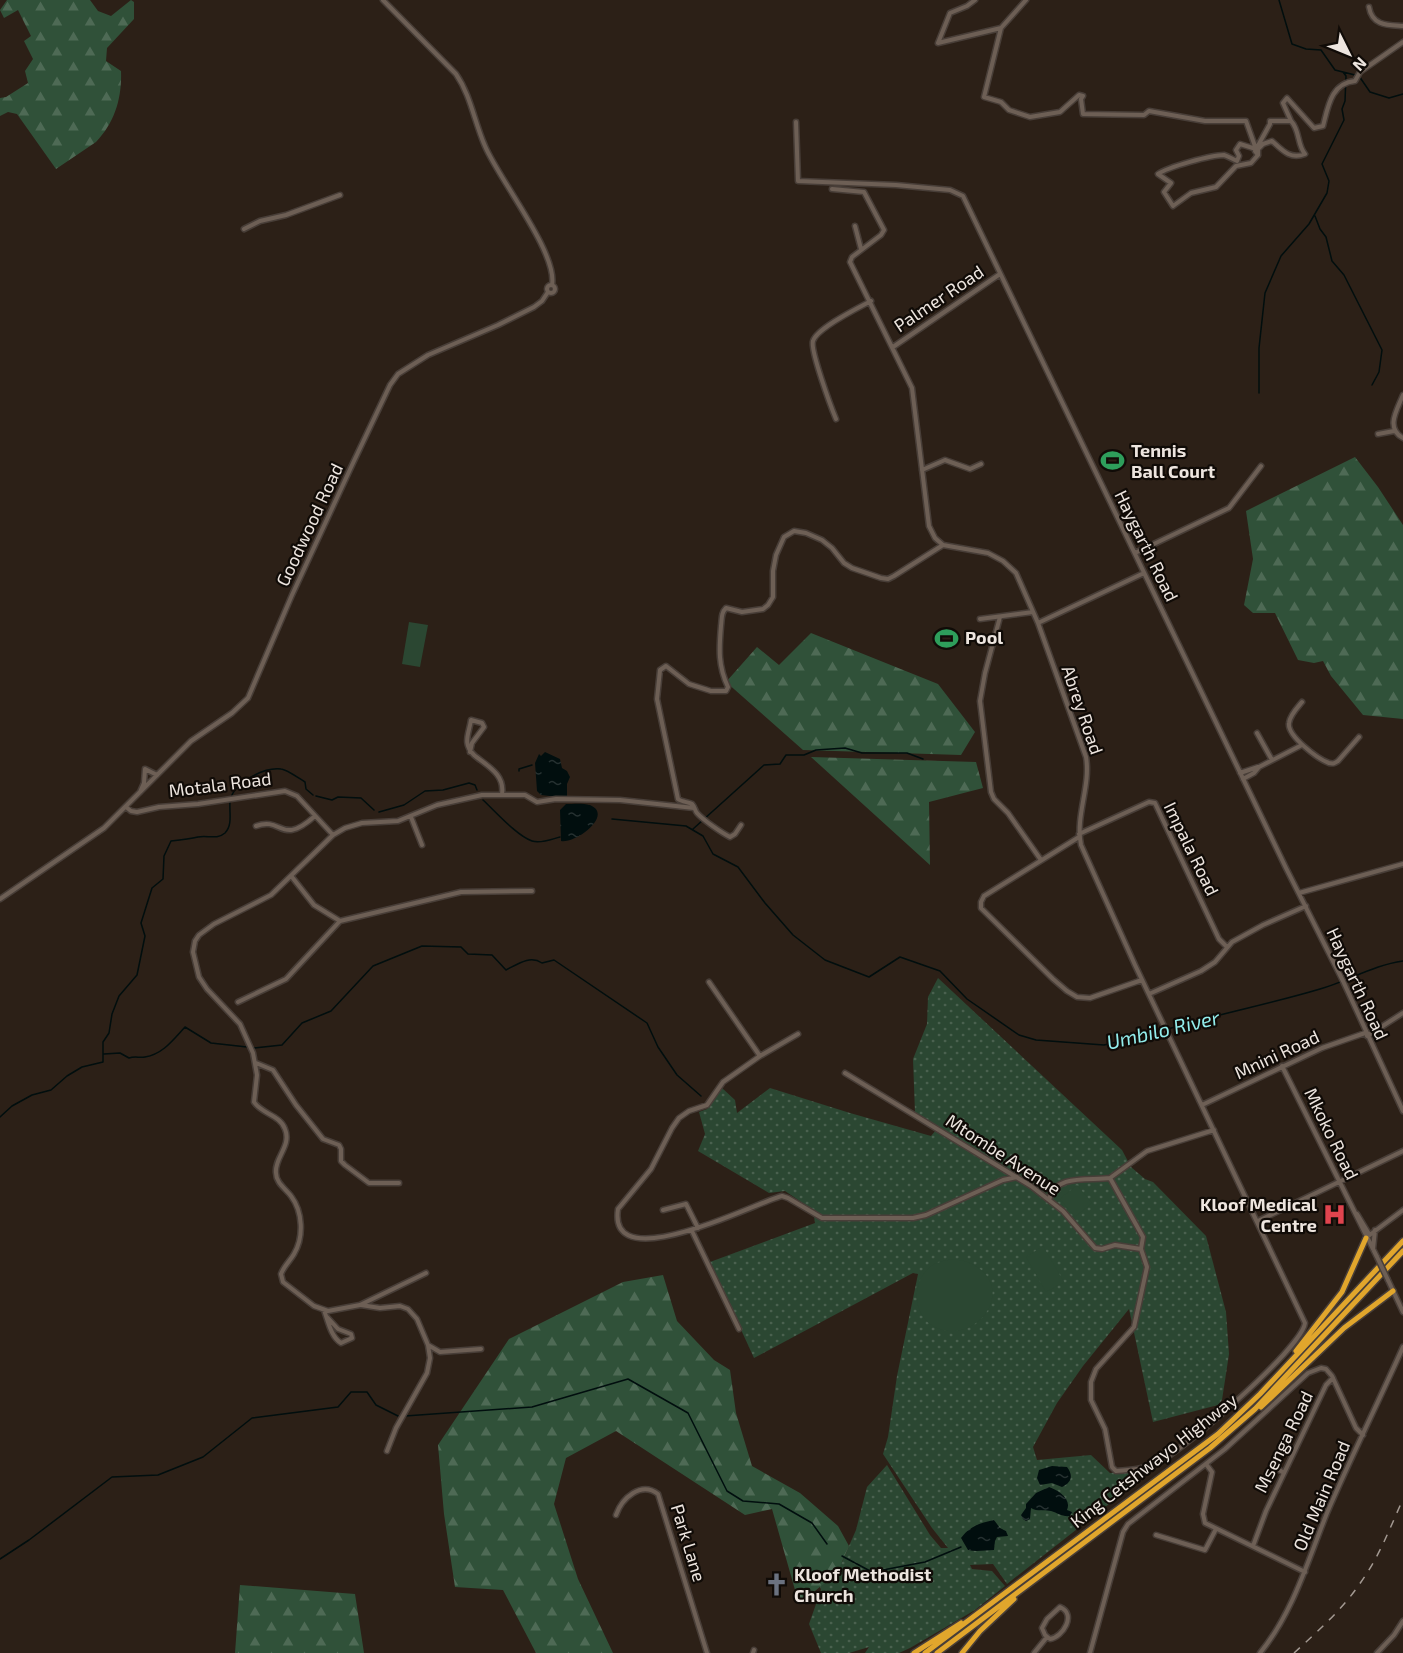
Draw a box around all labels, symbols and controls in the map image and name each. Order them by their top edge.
north arrow [1319,24,1379,84]
text: N [1349,54,1371,75]
street label: Palmer Road [889,260,988,336]
place label: Tennis Ball Court [1131,439,1216,482]
sports icon: Tennis Ball Court [1100,448,1126,474]
street label: Goodwood Road [271,460,347,590]
street label: Haygarth Road [1110,486,1183,605]
sports icon: Pool [934,625,960,651]
place label: Pool [965,626,1003,648]
street label: Abrey Road [1057,662,1108,757]
street label: Motala Road [167,767,273,801]
street label: Impala Road [1160,798,1224,899]
street label: Haygarth Road [1322,924,1393,1043]
water label: Umbilo River [1104,1004,1223,1054]
street label: Mnini Road [1231,1025,1323,1083]
street label: Mkoko Road [1300,1084,1364,1183]
street label: Mtombe Avenue [942,1109,1065,1199]
place label: Kloof Medical Centre [1200,1193,1317,1236]
hospital icon: Kloof Medical Centre [1322,1202,1348,1228]
street label: Msenga Road [1249,1387,1317,1496]
street label: King Cetshwayo Highway [1066,1388,1241,1532]
street label: Old Main Road [1288,1437,1354,1554]
street label: Park Lane [667,1501,711,1584]
place label: Kloof Methodist Church [794,1563,932,1606]
church icon: Kloof Methodist Church [763,1572,789,1598]

